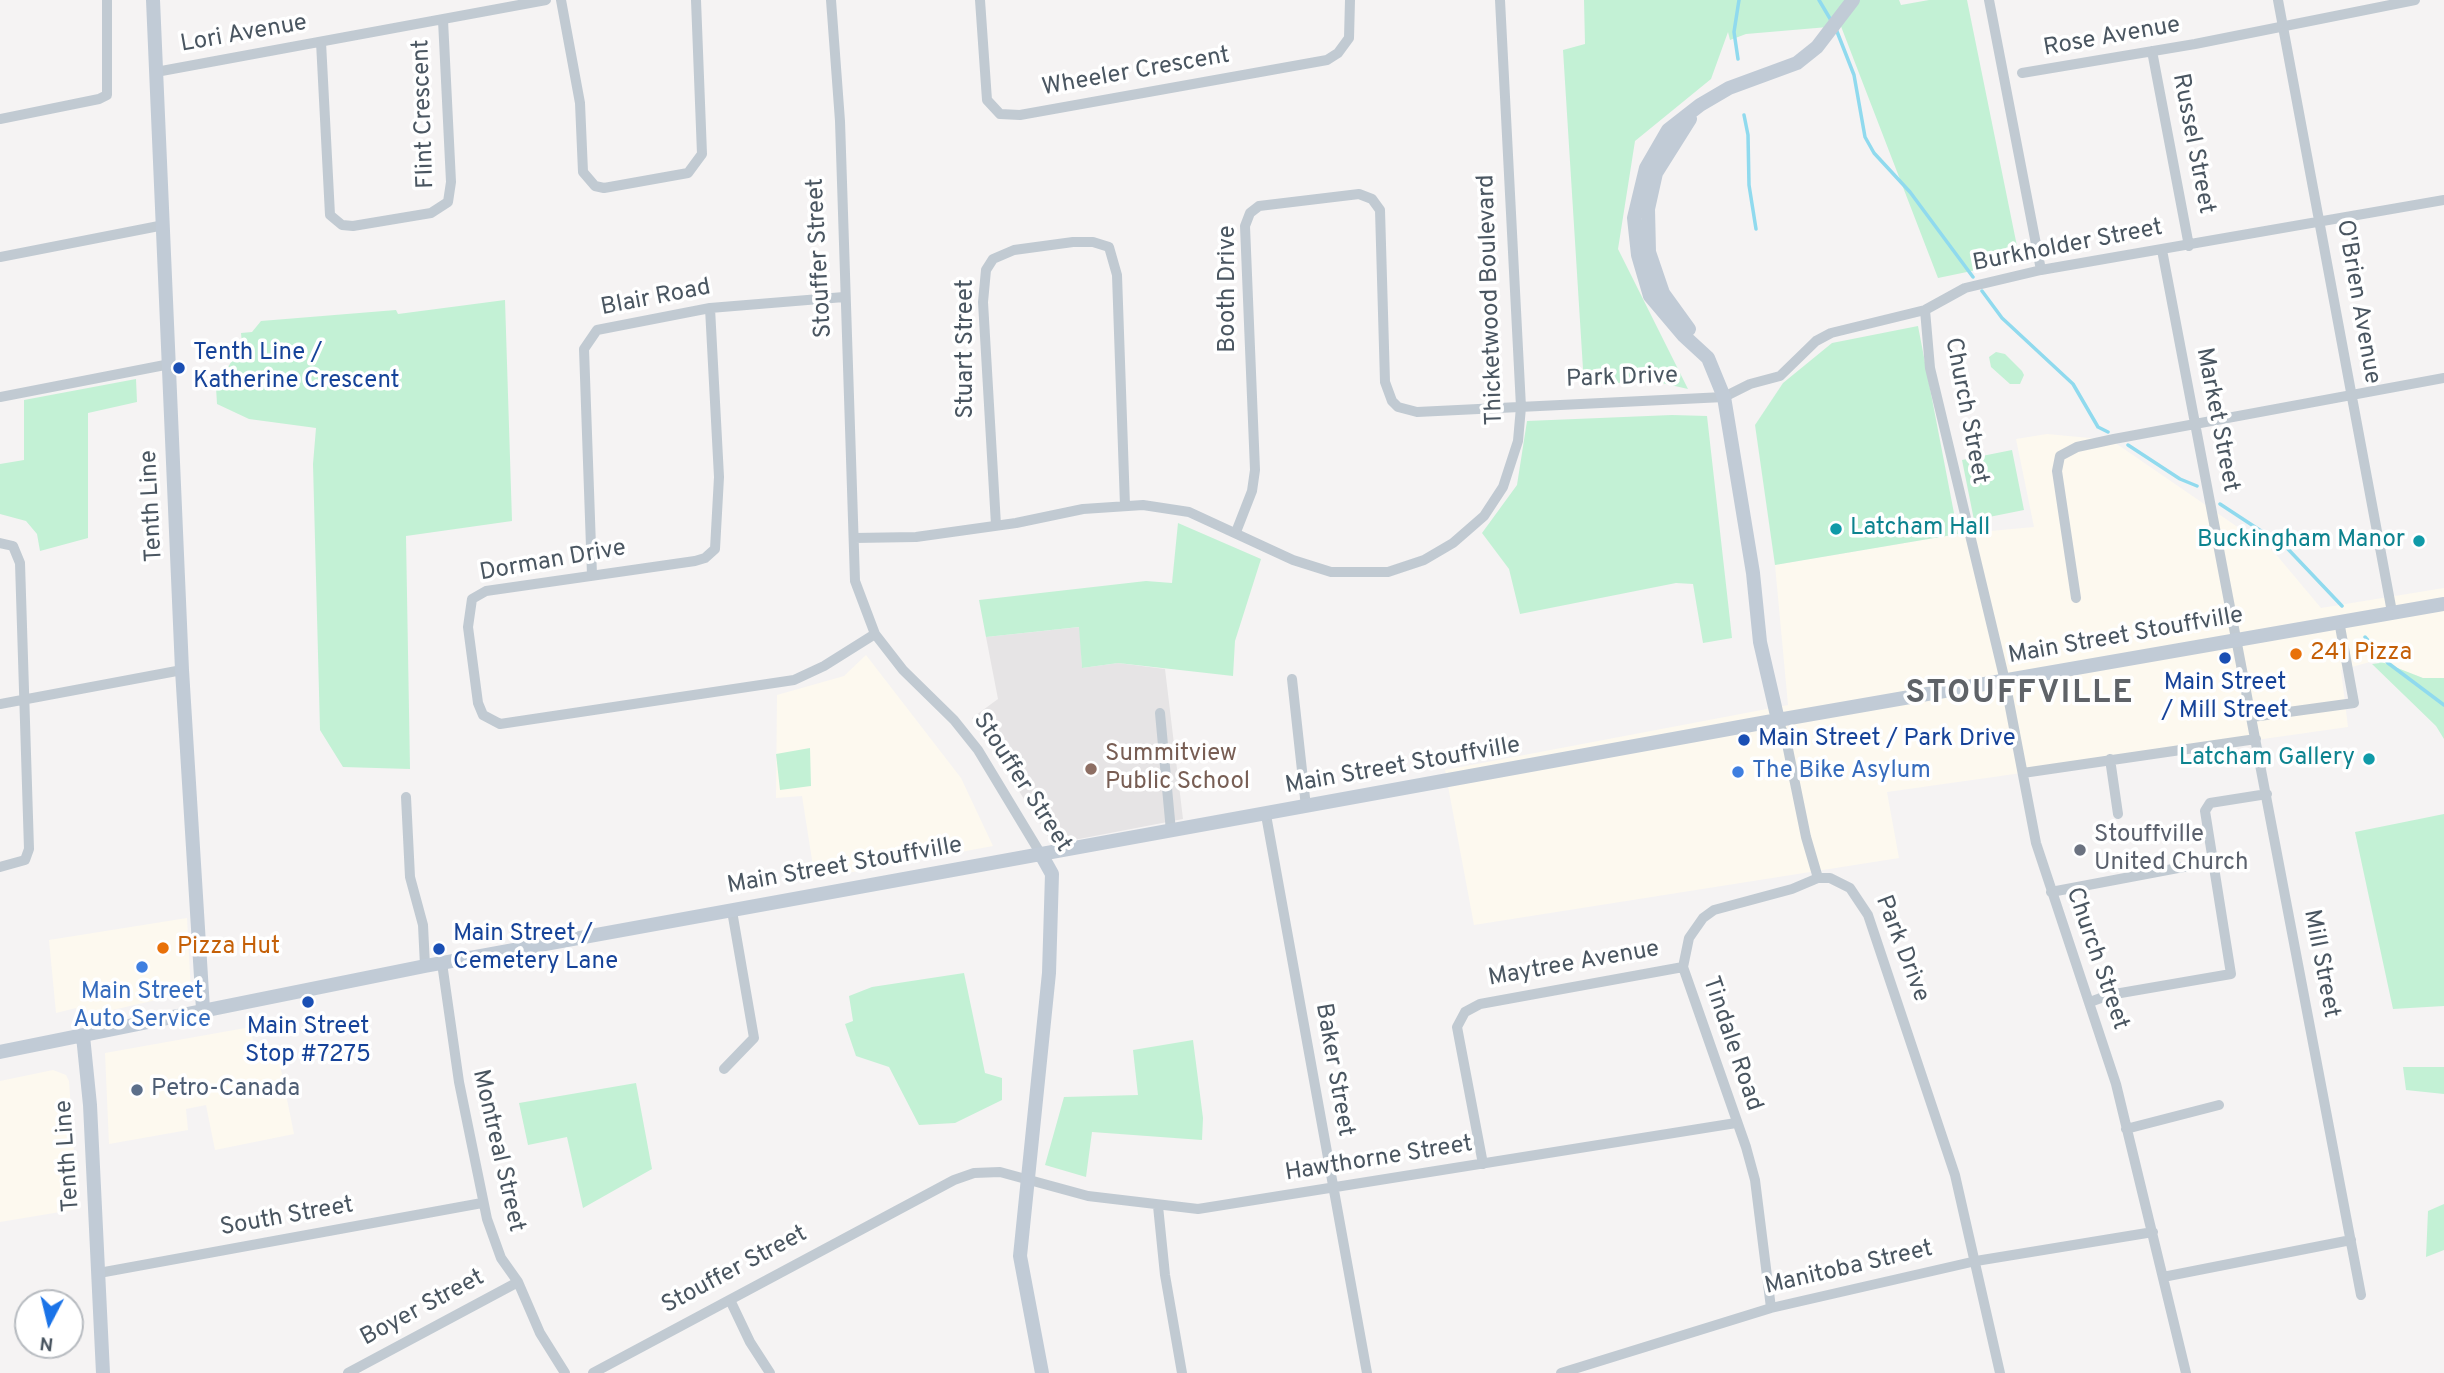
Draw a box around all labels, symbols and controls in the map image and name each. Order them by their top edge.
street label: Lori Avenue [179,10,309,60]
street label: Rose Avenue [2041,12,2183,64]
street label: Flint Crescent [408,39,442,189]
street label: Wheeler Crescent [1040,42,1232,104]
street label: Russel Street [2164,71,2220,217]
street label: Thicketwood Boulevard [1473,174,1511,426]
street label: Stouffer Street [802,177,840,339]
street label: Burkholder Street [1971,214,2165,280]
street label: O'Brien Avenue [2328,218,2386,386]
street label: Booth Drive [1215,225,1243,353]
street label: Blair Road [599,274,713,324]
street label: Stuart Street [953,279,981,419]
street label: Church Street [1937,335,1993,487]
place label: Tenth Line / Katherine Crescent [193,340,400,396]
street label: Market Street [2188,345,2244,495]
marker: Tenth Line / Katherine Crescent [171,360,187,376]
street label: Park Drive [1566,363,1678,395]
street label: Tenth Line [136,449,170,563]
place label: Latcham Hall [1850,515,1990,543]
marker: Latcham Hall [1828,521,1844,537]
place label: Buckingham Manor [2197,527,2405,555]
marker: Buckingham Manor [2411,533,2427,549]
street label: Dorman Drive [478,535,628,589]
street label: Main Street Stouffville [2006,602,2246,672]
place label: 241 Pizza [2310,640,2412,668]
marker: 241 Pizza [2288,646,2304,662]
marker: Main Street / Mill Street [2217,650,2233,666]
place label: Main Street / Mill Street [2161,670,2289,726]
district label: STOUFFVILLE [1907,677,2133,715]
street label: Stouffer Street [965,708,1077,858]
place label: Main Street / Park Drive [1758,726,2016,754]
street label: Main Street Stouffville [1283,732,1523,802]
marker: Main Street / Park Drive [1736,732,1752,748]
place label: Summitview Public School [1105,741,1250,797]
place label: Latcham Gallery [2179,745,2355,773]
marker: Latcham Gallery [2361,751,2377,767]
place label: The Bike Asylum [1752,758,1931,786]
marker: Summitview Public School [1083,761,1099,777]
marker: The Bike Asylum [1730,764,1746,780]
place label: Stouffville United Church [2094,822,2248,878]
street label: Main Street Stouffville [725,832,965,902]
marker: Stouffville United Church [2072,842,2088,858]
street label: Church Street [2058,884,2134,1034]
street label: Park Drive [1867,892,1935,1006]
street label: Mill Street [2295,907,2345,1021]
place label: Main Street / Cemetery Lane [453,921,618,977]
place label: Pizza Hut [177,934,280,962]
street label: Maytree Avenue [1486,936,1662,994]
marker: Pizza Hut [155,940,171,956]
marker: Main Street / Cemetery Lane [431,941,447,957]
marker: Main Street Auto Service [134,959,150,975]
street label: Tindale Road [1695,973,1767,1115]
place label: Main Street Auto Service [73,979,211,1035]
marker: Main Street Stop #7275 [300,994,316,1010]
street label: Baker Street [1307,1001,1359,1139]
place label: Main Street Stop #7275 [245,1014,371,1070]
street label: Montreal Street [464,1067,530,1235]
place label: Petro-Canada [151,1076,300,1104]
marker: Petro-Canada [129,1082,145,1098]
street label: Tenth Line [51,1099,87,1213]
street label: Hawthorne Street [1283,1131,1475,1189]
street label: South Street [218,1192,356,1244]
street label: Stouffer Street [657,1221,813,1321]
street label: Manitoba Street [1762,1236,1936,1302]
street label: Boyer Street [356,1264,490,1354]
north arrow [14,1289,84,1359]
text: N [38,1330,55,1356]

